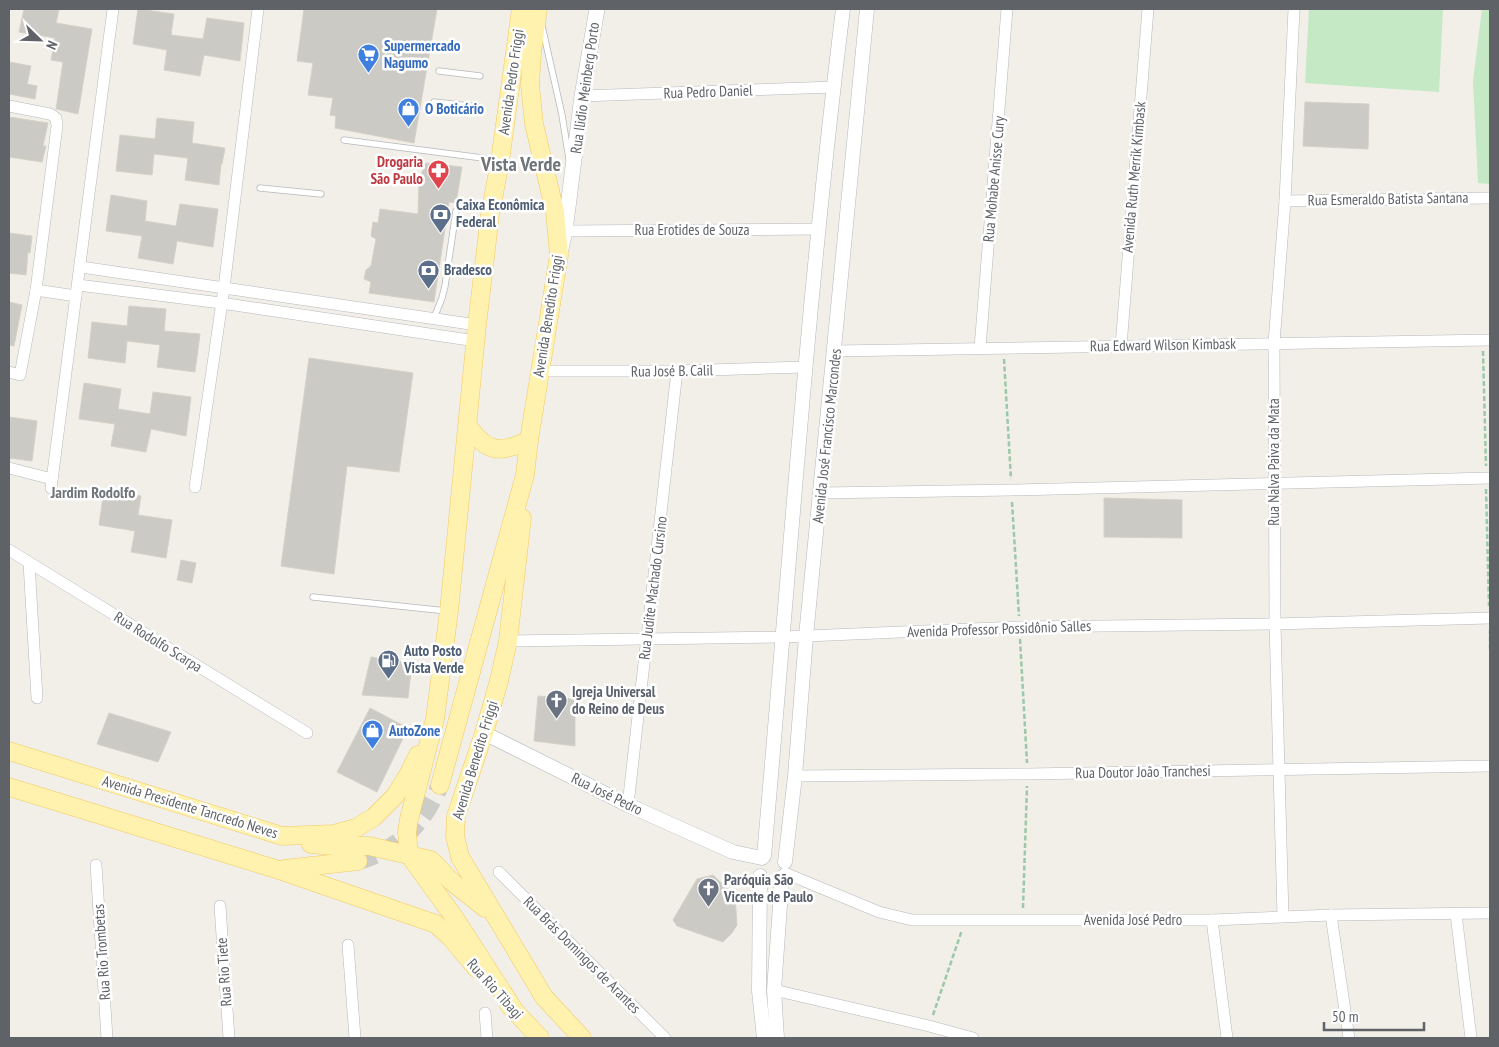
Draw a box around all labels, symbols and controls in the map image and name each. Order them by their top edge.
north arrow [15,15,65,65]
street label: Rua Ilidio Meinberg Porto [566,21,603,155]
street label: Avenida Pedro Friggi [494,28,527,136]
place label: Supermercado Nagumo [384,36,461,72]
text: N [42,38,62,52]
supermarket icon: Supermercado Nagumo [356,43,380,74]
street label: Rua Pedro Daniel [663,80,753,103]
shop icon: O Boticário [397,97,421,128]
place label: O Boticário [425,99,484,118]
street label: Avenida Ruth Merrik Kimbask [1117,101,1150,253]
street label: Rua Mohabe Anisse Cury [979,115,1009,243]
district label: Vista Verde [480,151,561,177]
place label: Drogaria São Paulo [370,152,423,188]
pharmacy icon: Drogaria São Paulo [427,159,451,190]
street label: Rua Esmeraldo Batista Santana [1308,188,1468,209]
place label: Caixa Econômica Federal [456,195,545,231]
bank icon: Caixa Econômica Federal [428,202,452,233]
street label: Rua Erotides de Souza [635,220,749,239]
street label: Avenida Benedito Friggi [528,253,567,378]
bank icon: Bradesco [416,258,440,289]
place label: Bradesco [444,260,492,279]
street label: Rua Edward Wilson Kimbask [1090,334,1236,355]
street label: Avenida José Francisco Marcondes [808,348,845,524]
street label: Rua José B. Calil [631,360,714,381]
street label: Rua Nalva Paiva da Mata [1264,398,1283,526]
district label: Jardim Rodolfo [50,482,135,502]
street label: Rua Judite Machado Cursino [634,515,671,661]
street label: Rua Rodolfo Scarpa [111,607,206,676]
street label: Avenida Professor Possidônio Salles [907,616,1091,641]
place label: Auto Posto Vista Verde [403,641,464,677]
fuel station icon: Auto Posto Vista Verde [376,648,400,679]
place label: Igreja Universal do Reino de Deus [572,682,664,718]
church icon: Igreja Universal do Reino de Deus [544,689,568,720]
street label: Avenida Benedito Friggi [447,698,502,822]
shop icon: AutoZone [361,719,385,750]
place label: AutoZone [388,721,440,740]
street label: Rua Doutor João Tranchesi [1075,761,1211,782]
street label: Rua José Pedro [568,768,646,819]
street label: Avenida Presidente Tancredo Neves [100,771,280,842]
place label: Paróquia São Vicente de Paulo [723,870,814,906]
church icon: Paróquia São Vicente de Paulo [696,877,720,908]
street label: Rua Brás Domingos de Arantes [520,892,645,1017]
street label: Rua Rio Trombetas [89,903,114,1001]
street label: Avenida José Pedro [1084,910,1182,929]
street label: Rua Rio Tiete [212,937,235,1007]
street label: Rua Rio Tibagi [463,955,527,1023]
scale bar [1324,1000,1424,1032]
text: 50 m [1332,1007,1358,1026]

